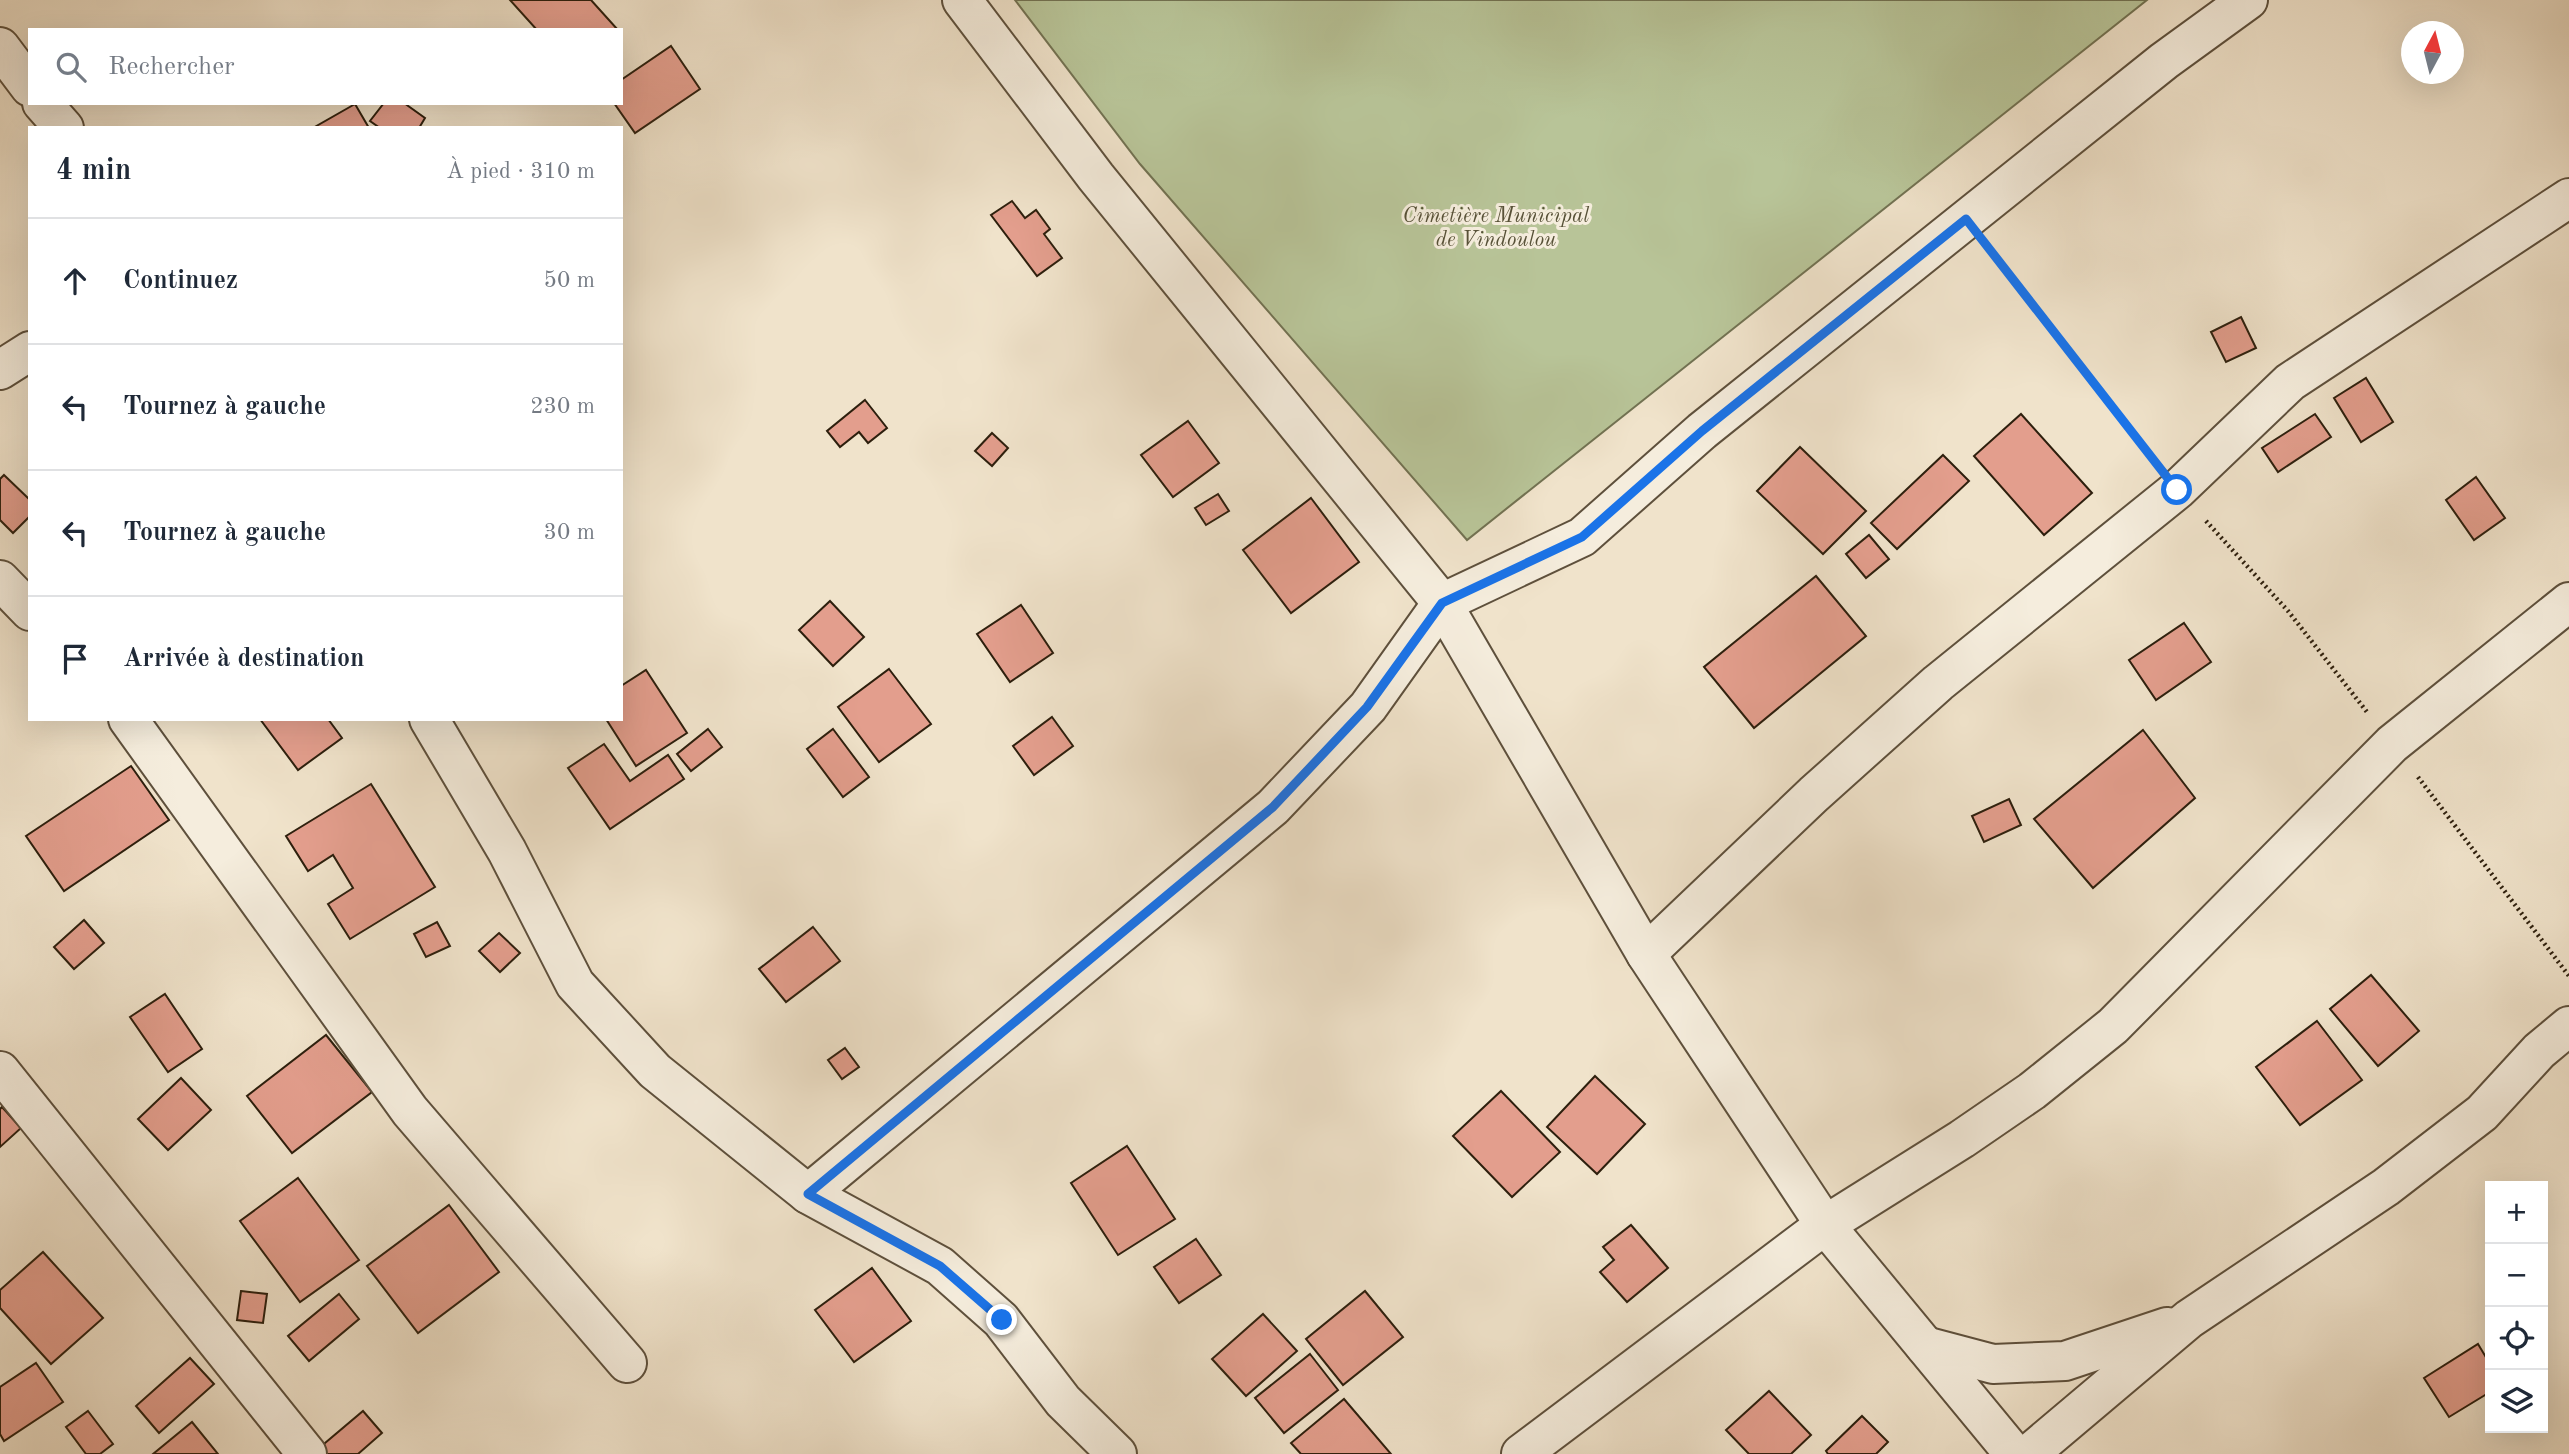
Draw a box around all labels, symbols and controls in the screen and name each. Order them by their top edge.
north arrow [2401,21,2464,84]
search box [28,28,623,105]
icon: search [52,48,90,86]
text: Rechercher [108,54,235,80]
text: 4 min [56,156,131,186]
text: À pied · 310 m [446,160,595,183]
park label: Cimetière Municipal de Vindoulou [1403,206,1589,251]
icon: ahead [56,262,94,300]
text: Continuez [123,268,238,294]
text: 50 m [544,269,595,292]
icon: left [56,388,94,426]
text: Tournez à gauche [123,394,326,420]
text: 230 m [530,395,595,418]
route start [2161,474,2192,505]
icon: left [56,514,94,552]
text: Tournez à gauche [123,520,326,546]
text: 30 m [544,521,595,544]
icon: arrive [56,640,94,678]
text: Arrivée à destination [123,646,365,672]
map controls [2485,1181,2548,1433]
button: + [2485,1181,2548,1244]
button: − [2485,1244,2548,1307]
route end [986,1304,1017,1335]
button: locate [2485,1307,2548,1370]
button: layers [2485,1370,2548,1433]

